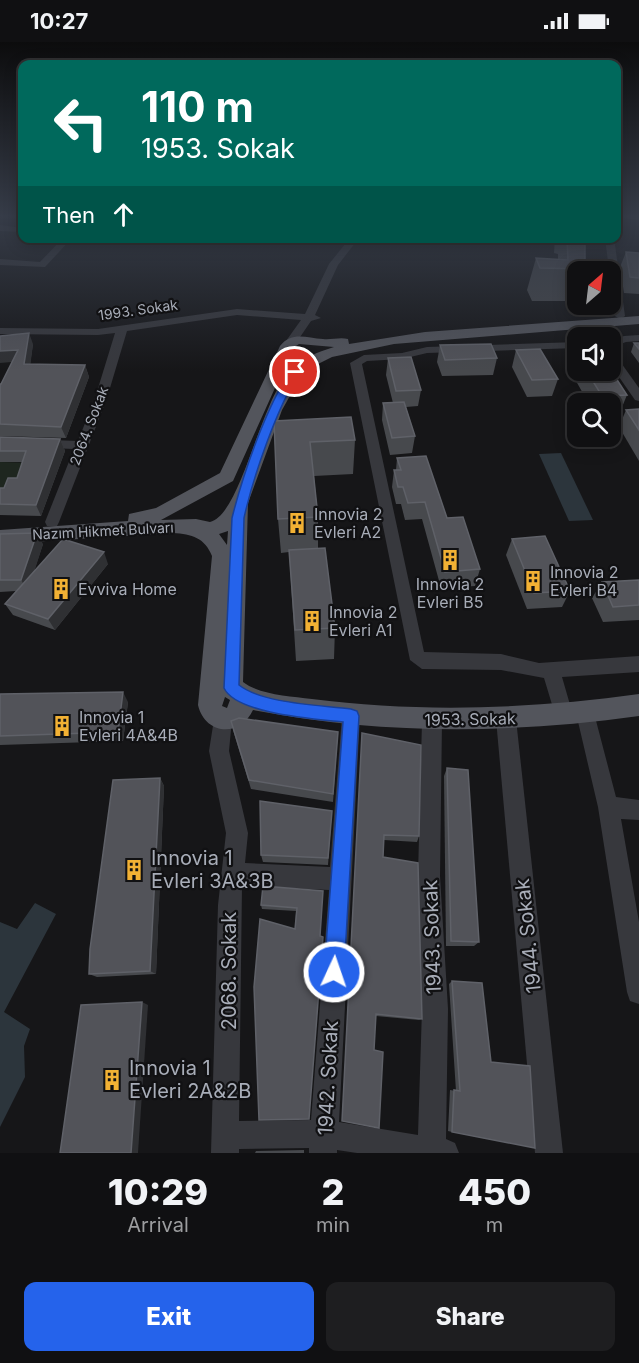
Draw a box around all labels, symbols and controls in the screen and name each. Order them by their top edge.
text: 10:27 [30,8,88,34]
text: 110 m [141,81,254,132]
icon: left [42,84,120,162]
text: 1953. Sokak [141,132,295,165]
icon: ahead [107,198,140,231]
text: Then [42,202,95,228]
north arrow [567,261,621,315]
map controls [567,261,621,447]
street label: 1993. Sokak [97,295,179,323]
button: sound [567,327,621,381]
pin [269,346,320,397]
icon: arrive [278,355,311,388]
street label: 2064. Sokak [66,384,111,468]
button: search [567,393,621,447]
place label: Innovia 2 Evleri A2 [314,504,383,542]
building icon: Innovia 2 Evleri A2 [285,511,309,535]
street label: Nazım Hikmet Bulvarı [32,518,174,543]
building icon: Innovia 2 Evleri B5 [438,548,462,572]
place label: Innovia 2 Evleri B4 [550,562,619,600]
building icon: Innovia 2 Evleri B4 [521,569,545,593]
place label: Innovia 2 Evleri B5 [416,574,484,612]
building icon: Evviva Home [49,577,73,601]
place label: Evviva Home [78,579,177,599]
place label: Innovia 2 Evleri A1 [329,602,398,640]
building icon: Innovia 2 Evleri A1 [300,609,324,633]
place label: Innovia 1 Evleri 4A&4B [79,707,178,745]
street label: 1953. Sokak [424,708,516,730]
building icon: Innovia 1 Evleri 4A&4B [50,714,74,738]
place label: Innovia 1 Evleri 3A&3B [151,846,274,893]
building icon: Innovia 1 Evleri 3A&3B [122,858,146,882]
street label: 1944. Sokak [510,877,546,994]
street label: 1943. Sokak [418,879,446,995]
street label: 2068. Sokak [217,912,241,1030]
position arrow [302,940,366,1004]
street label: 1942. Sokak [313,1020,343,1136]
place label: Innovia 1 Evleri 2A&2B [129,1056,251,1103]
building icon: Innovia 1 Evleri 2A&2B [100,1068,124,1092]
text: 10:29 [108,1170,208,1214]
text: 2 [322,1170,345,1214]
text: 450 [458,1170,531,1214]
text: Arrival [127,1213,189,1237]
text: min [316,1213,350,1237]
text: m [486,1213,503,1237]
button: Exit [24,1282,314,1351]
button: Share [326,1282,615,1351]

